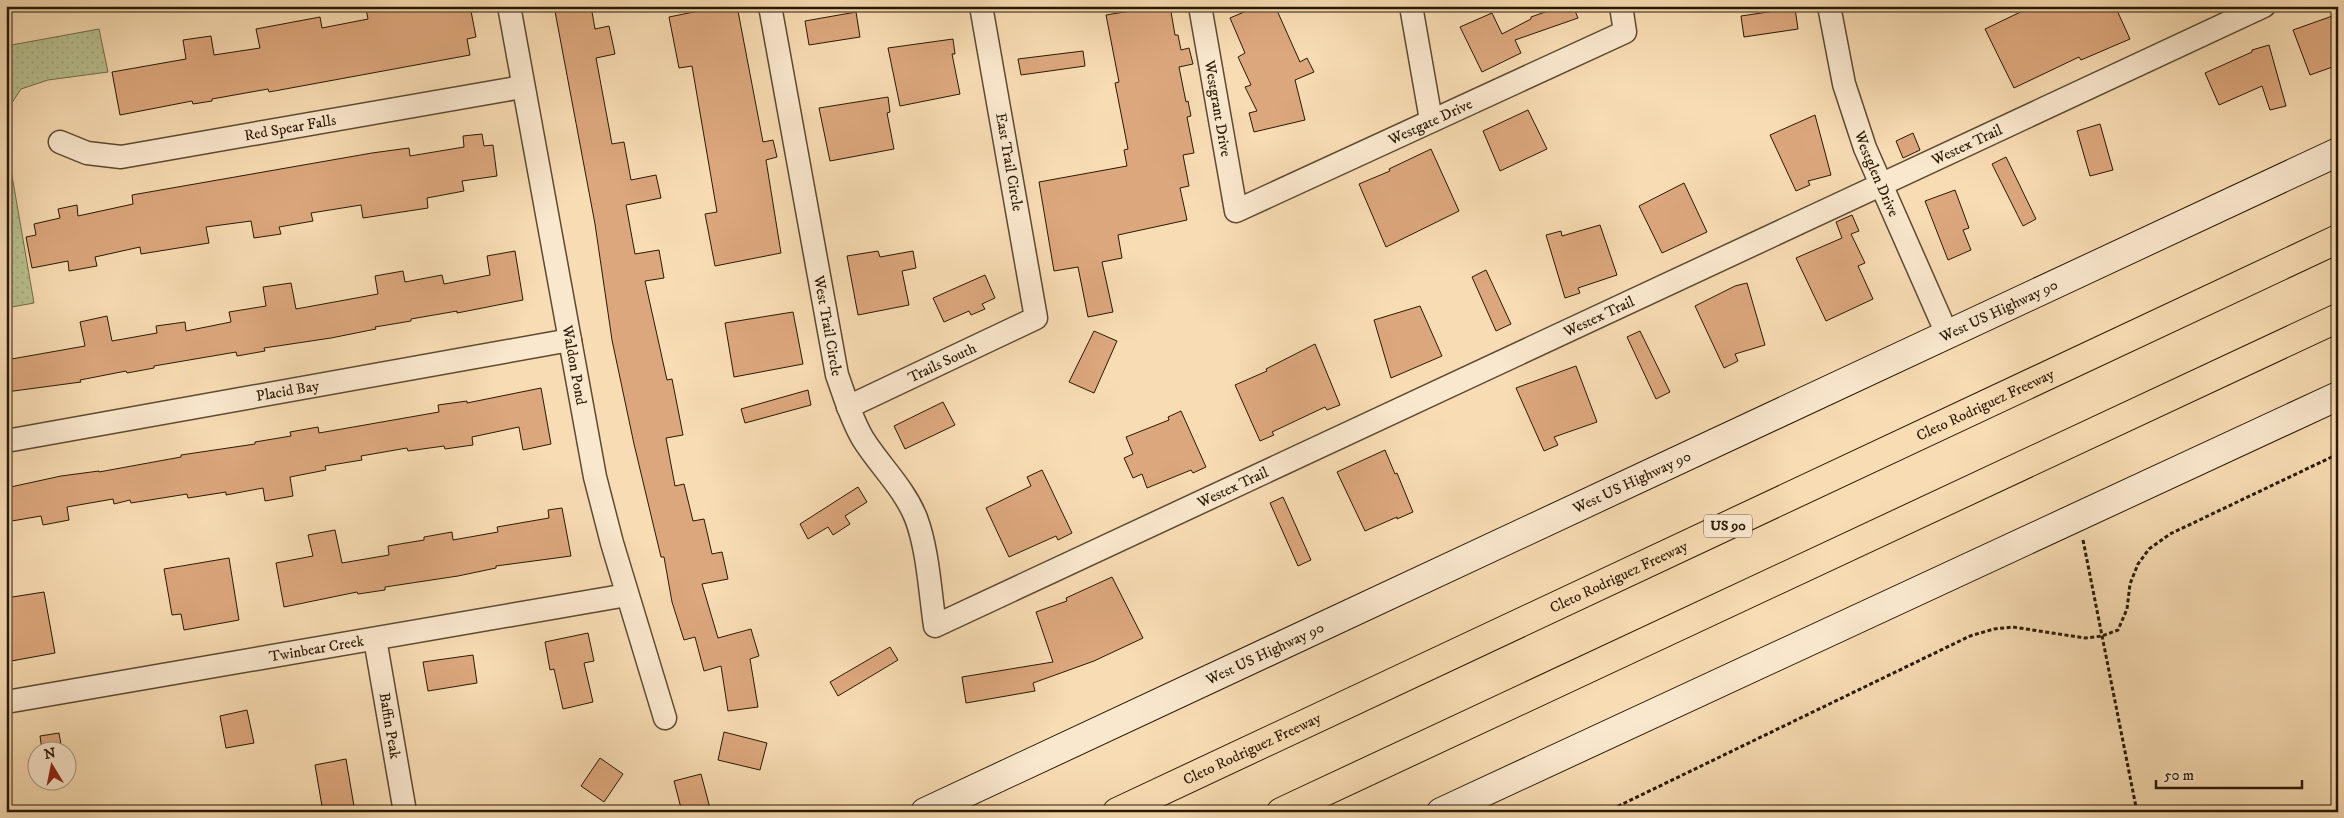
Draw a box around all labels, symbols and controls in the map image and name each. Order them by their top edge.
street label: Westgrant Drive [1200,58,1236,158]
street label: Westgate Drive [1384,94,1475,150]
street label: Red Spear Falls [243,110,337,145]
street label: East Trail Circle [991,111,1027,213]
street label: Westex Trail [1927,120,2006,170]
street label: Westglen Drive [1850,127,1904,220]
street label: West Trail Circle [809,273,847,378]
street label: West US Highway 90 [1936,275,2061,347]
street label: Westex Trail [1559,291,1638,341]
street label: Waldon Pond [558,323,591,407]
street label: Trails South [905,338,979,387]
street label: Cleto Rodriguez Freeway [1913,364,2058,445]
street label: Placid Bay [255,375,321,406]
street label: West US Highway 90 [1569,446,1694,518]
street label: Westex Trail [1193,462,1272,512]
road number: US 90 [1704,514,1752,538]
street label: Cleto Rodriguez Freeway [1547,536,1691,617]
street label: West US Highway 90 [1202,618,1327,689]
street label: Twinbear Creek [267,631,366,666]
street label: Baffin Peak [375,691,405,761]
street label: Cleto Rodriguez Freeway [1180,708,1325,789]
north arrow [28,740,78,790]
text: N [43,744,58,764]
scale bar [2156,758,2303,790]
text: 50 m [2164,766,2194,785]

